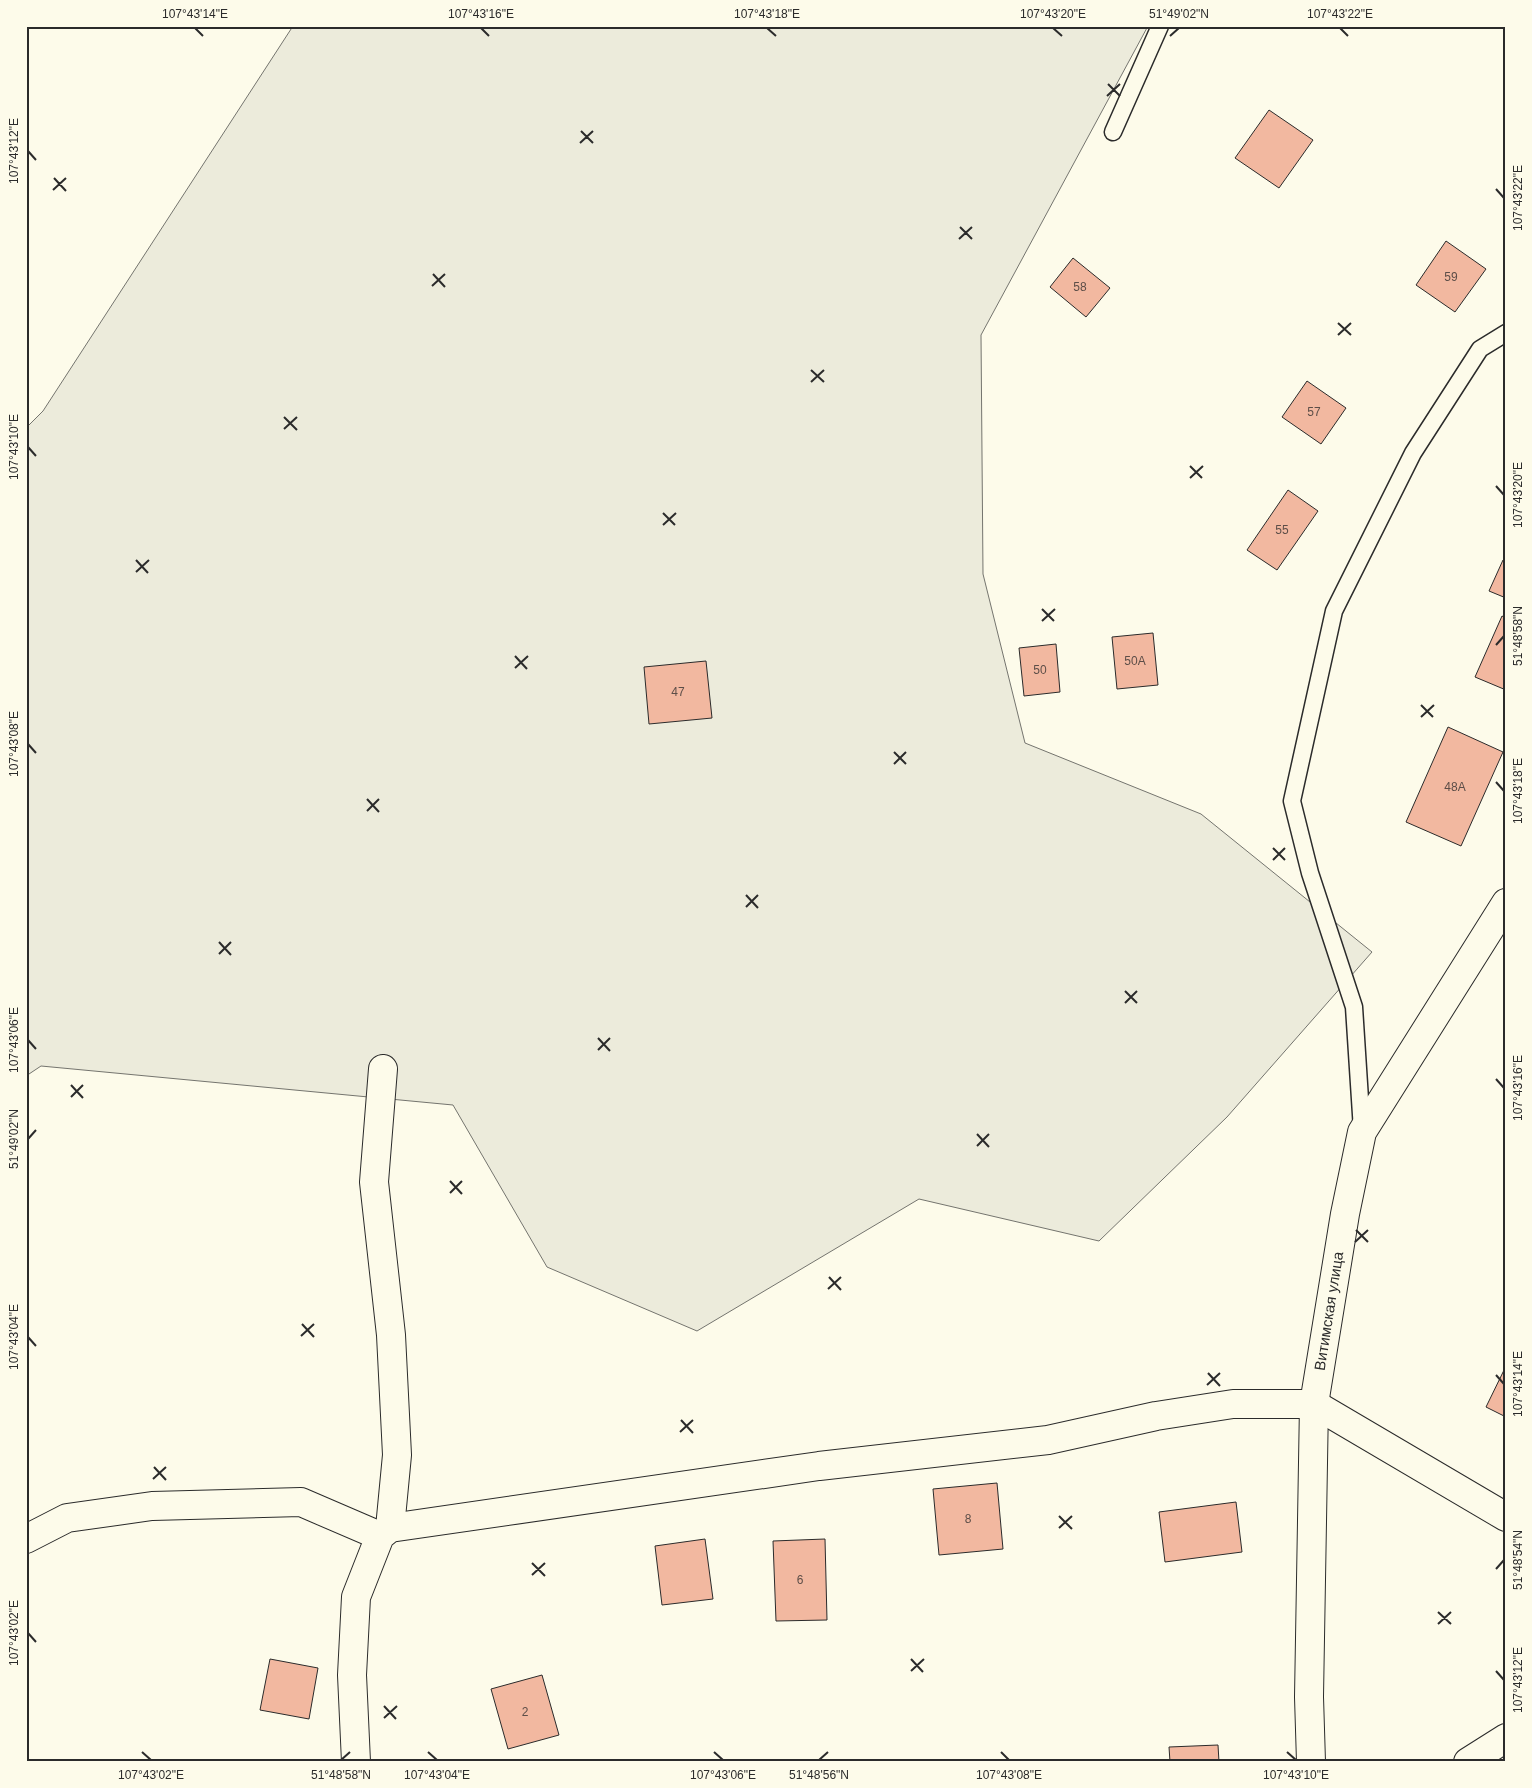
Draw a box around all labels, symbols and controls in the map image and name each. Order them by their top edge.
text: 107°43'14"E [162,7,228,21]
text: 107°43'16"E [448,7,514,21]
text: 107°43'18"E [734,7,800,21]
text: 107°43'20"E [1020,7,1086,21]
text: 51°49'02"N [1149,7,1209,21]
text: 107°43'22"E [1307,7,1373,21]
text: 107°43'12"E [7,118,21,184]
text: 107°43'22"E [1511,165,1525,231]
house number: 59 [1444,270,1458,284]
house number: 58 [1073,280,1087,294]
house number: 57 [1307,405,1321,419]
text: 107°43'10"E [7,414,21,480]
text: 107°43'20"E [1511,462,1525,528]
house number: 55 [1275,523,1289,537]
text: 51°48'58"N [1511,606,1525,666]
house number: 50А [1124,654,1146,668]
house number: 50 [1033,663,1047,677]
house number: 47 [671,685,685,699]
text: 107°43'08"E [7,711,21,777]
text: 107°43'18"E [1511,758,1525,824]
house number: 48А [1444,780,1466,794]
text: 107°43'06"E [7,1007,21,1073]
text: 107°43'16"E [1511,1055,1525,1121]
text: 51°49'02"N [7,1109,21,1169]
street label: Витимская улица [1311,1250,1346,1372]
text: 107°43'04"E [7,1304,21,1370]
text: 107°43'14"E [1511,1351,1525,1417]
house number: 8 [965,1512,972,1526]
text: 51°48'54"N [1511,1530,1525,1590]
house number: 6 [797,1573,804,1587]
text: 107°43'02"E [7,1600,21,1666]
text: 107°43'12"E [1511,1647,1525,1713]
house number: 2 [522,1705,529,1719]
text: 107°43'02"E [118,1768,184,1782]
text: 51°48'58"N [311,1768,371,1782]
text: 107°43'04"E [404,1768,470,1782]
text: 107°43'06"E [690,1768,756,1782]
text: 51°48'56"N [789,1768,849,1782]
text: 107°43'08"E [976,1768,1042,1782]
text: 107°43'10"E [1263,1768,1329,1782]

